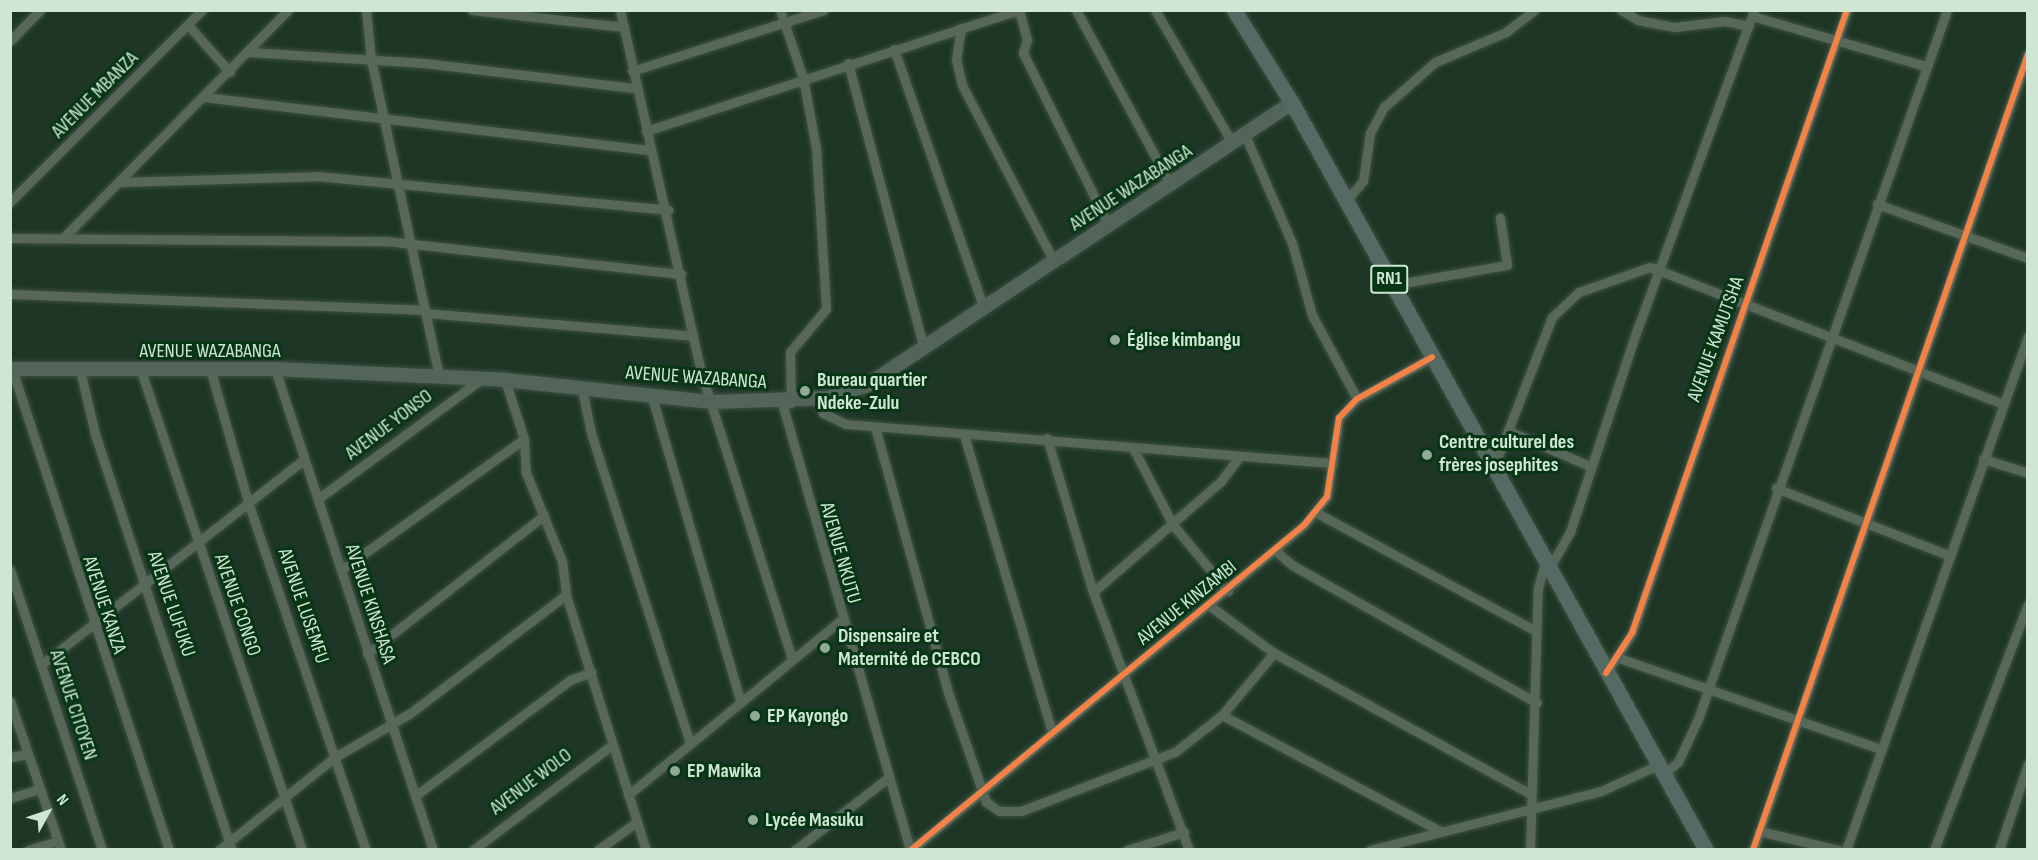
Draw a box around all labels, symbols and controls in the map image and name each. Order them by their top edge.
street label: AVENUE MBANZA [47,47,143,143]
street label: AVENUE WAZABANGA [1065,139,1197,237]
road number: RN1 [1370,264,1408,294]
street label: AVENUE KAMUTSHA [1682,273,1750,405]
place label: Église kimbangu [1127,328,1240,352]
marker: Église kimbangu [1108,333,1122,347]
street label: AVENUE WAZABANGA [139,339,281,363]
street label: AVENUE WAZABANGA [625,361,767,395]
place label: Bureau quartier Ndeke-Zulu [817,368,927,415]
street label: AVENUE YONSO [341,384,437,466]
marker: Bureau quartier Ndeke-Zulu [798,384,812,398]
place label: Centre culturel des frères josephites [1439,431,1574,478]
marker: Centre culturel des frères josephites [1420,448,1434,462]
street label: AVENUE NKUTU [814,500,866,606]
street label: AVENUE KINSHASA [339,541,401,667]
street label: AVENUE LUSEMFU [272,545,334,667]
street label: AVENUE LUFUKU [142,548,200,660]
street label: AVENUE CONGO [208,551,266,659]
street label: AVENUE KANZA [77,553,131,657]
street label: AVENUE KINZAMBI [1132,555,1242,651]
place label: Dispensaire et Maternité de CEBCO [838,624,981,671]
marker: Dispensaire et Maternité de CEBCO [816,639,834,657]
street label: AVENUE CITOYEN [44,647,102,763]
place label: EP Kayongo [767,704,848,728]
marker: EP Kayongo [748,709,762,723]
street label: AVENUE WOLO [485,743,577,821]
place label: EP Mawika [687,759,761,783]
marker: EP Mawika [668,764,682,778]
north arrow [18,782,78,842]
text: N [52,791,72,809]
place label: Lycée Masuku [765,808,864,832]
marker: Lycée Masuku [746,813,760,827]

